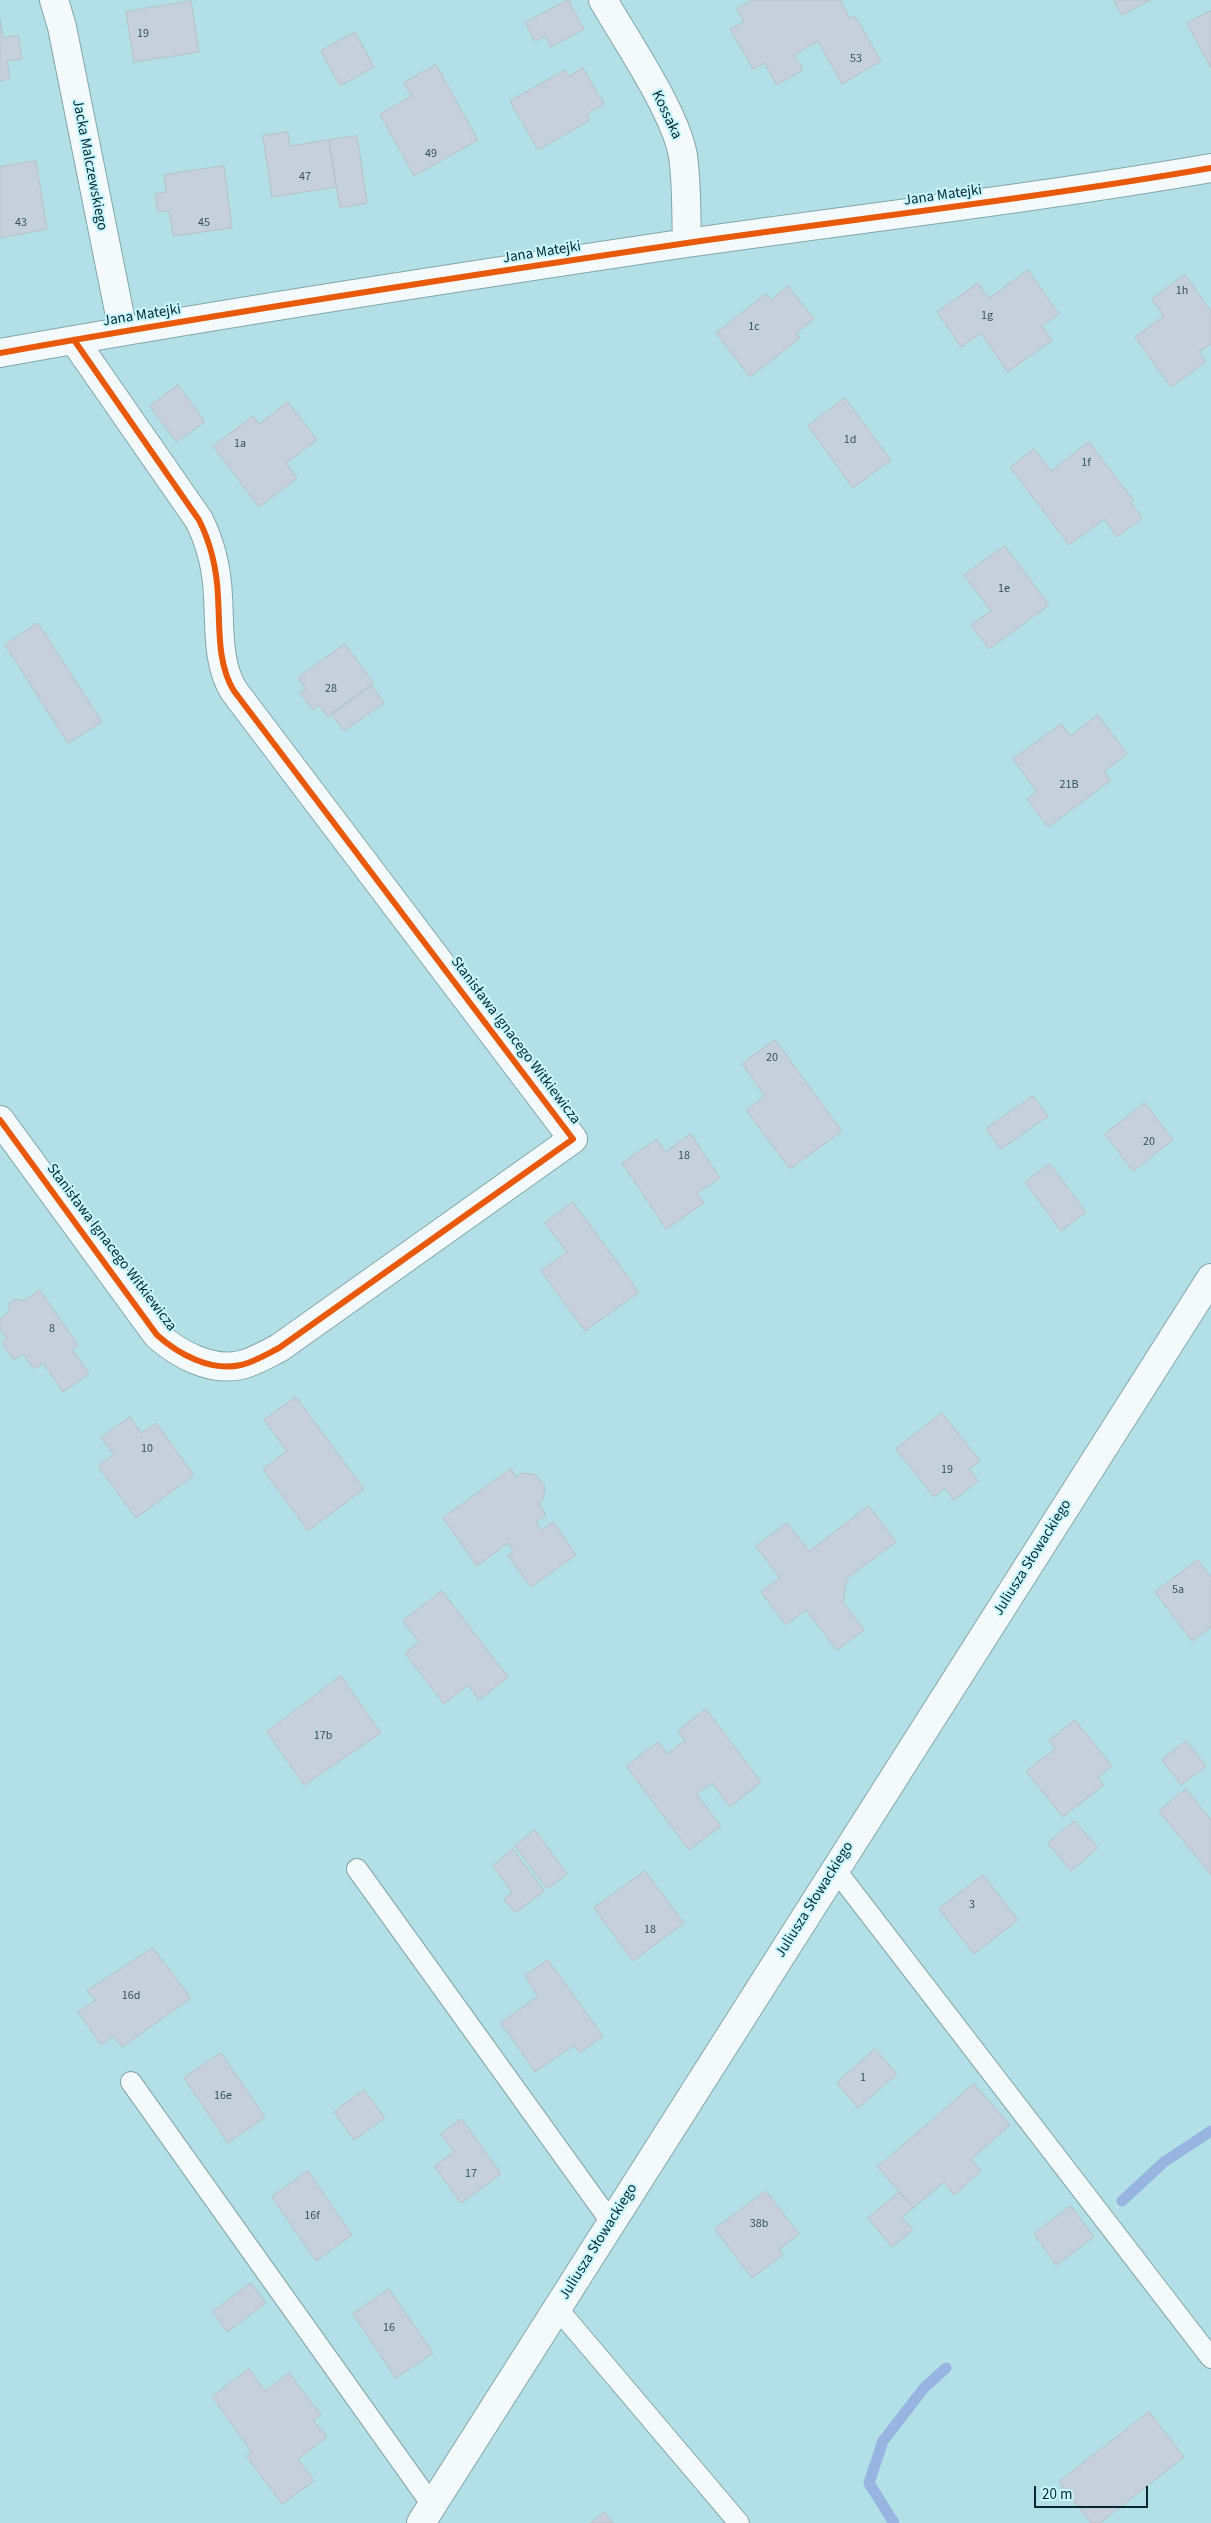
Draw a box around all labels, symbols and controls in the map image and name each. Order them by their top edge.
house number: 19 [137,27,149,41]
house number: 53 [850,52,862,66]
street label: Kossaka [647,88,685,142]
street label: Jacka Malczewskiego [67,98,111,232]
house number: 49 [425,147,437,161]
house number: 47 [299,170,311,184]
street label: Jana Matejki [903,182,983,210]
house number: 43 [15,216,27,230]
house number: 45 [198,216,210,230]
street label: Jana Matejki [502,238,582,268]
house number: 1h [1176,284,1188,298]
street label: Jana Matejki [102,301,182,331]
house number: 1g [981,309,993,323]
house number: 1c [748,320,760,334]
house number: 1d [844,433,856,447]
house number: 1a [234,437,246,451]
house number: 1f [1081,456,1091,470]
house number: 1e [998,582,1010,596]
house number: 28 [325,682,337,696]
house number: 21B [1060,778,1078,792]
street label: Stanisława Ignacego Witkiewicza [446,954,584,1128]
house number: 20 [766,1051,778,1065]
house number: 20 [1143,1135,1155,1149]
house number: 18 [678,1149,690,1163]
street label: Stanisława Ignacego Witkiewicza [42,1161,180,1335]
house number: 8 [49,1322,55,1336]
house number: 10 [141,1442,153,1456]
house number: 19 [941,1463,953,1477]
street label: Juliusza Słowackiego [990,1497,1076,1619]
house number: 5a [1172,1583,1184,1597]
house number: 17b [314,1729,332,1743]
street label: Juliusza Słowackiego [772,1839,858,1961]
house number: 3 [969,1898,975,1912]
house number: 18 [644,1923,656,1937]
house number: 16d [122,1989,140,2003]
house number: 1 [860,2071,866,2085]
house number: 16e [214,2089,232,2103]
house number: 17 [465,2167,477,2181]
street label: Juliusza Słowackiego [556,2181,642,2303]
house number: 16f [304,2209,320,2223]
house number: 38b [750,2217,768,2231]
house number: 16 [383,2321,395,2335]
scale bar [1036,2476,1150,2508]
text: 20 m [1042,2484,1072,2505]

